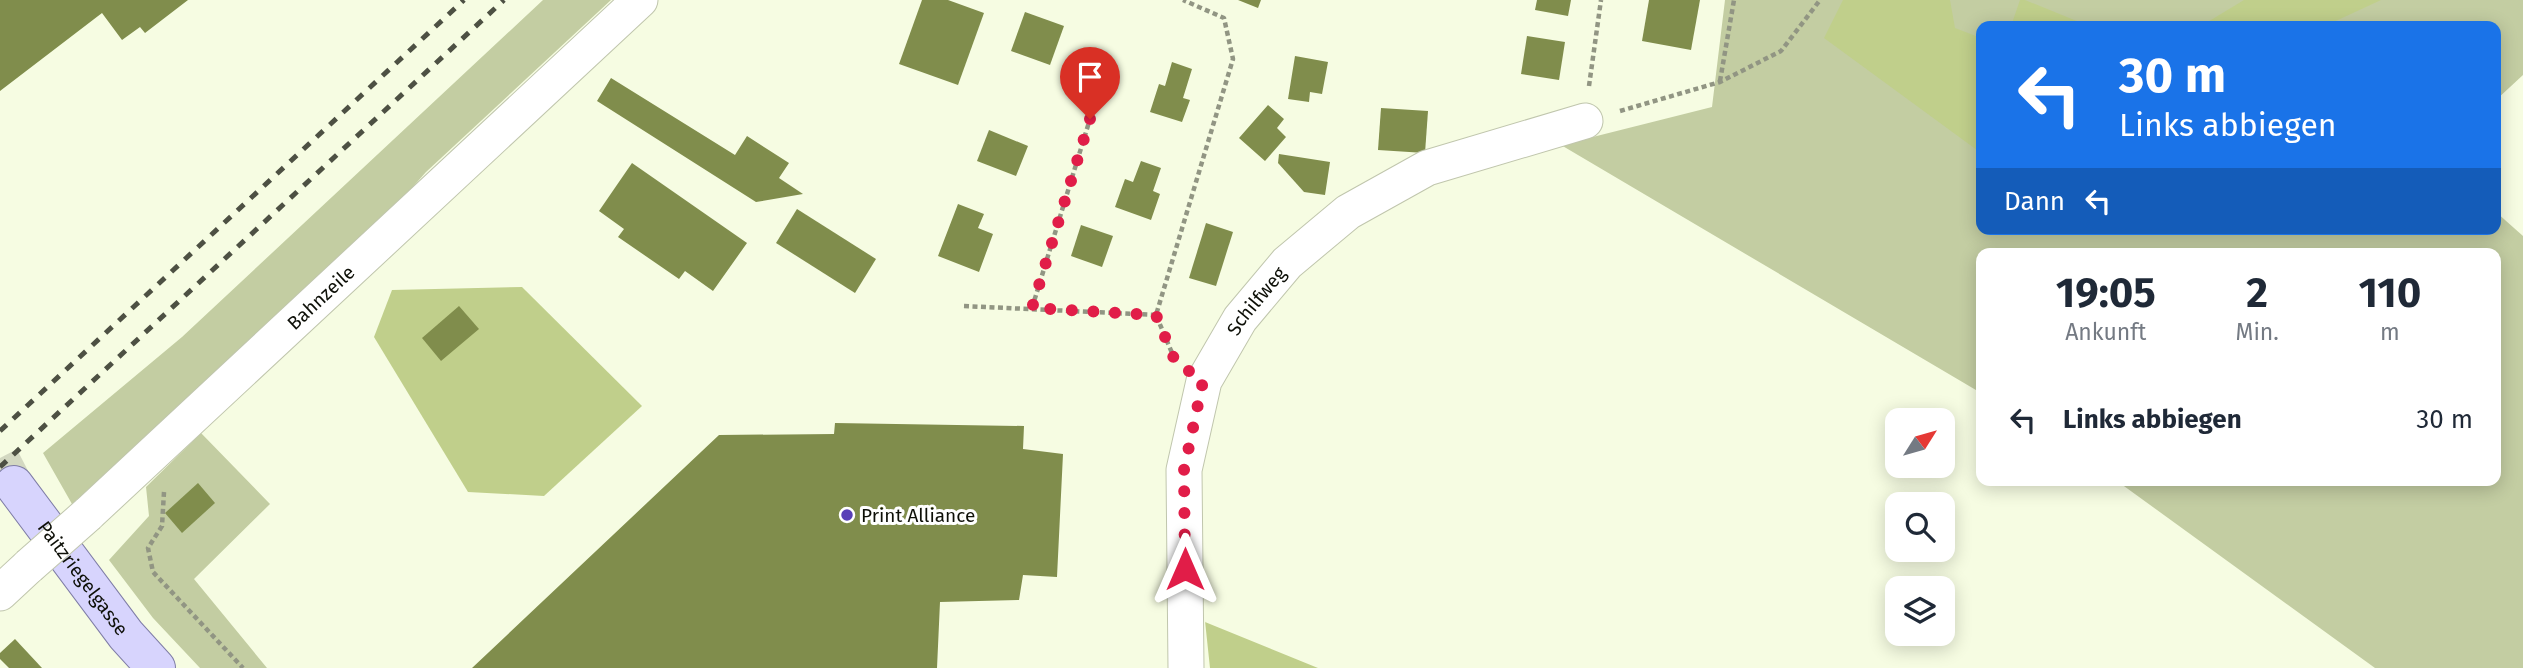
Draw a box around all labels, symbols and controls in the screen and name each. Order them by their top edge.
text: 30 m [2119,46,2226,105]
pin [1060,47,1120,119]
icon: left [2004,49,2095,140]
icon: arrive [1071,58,1109,96]
text: Links abbiegen [2119,106,2337,144]
icon: left [2079,182,2117,220]
text: Dann [2004,186,2065,217]
street label: Bahnzeile [282,260,359,334]
street label: Schilfweg [1222,262,1291,339]
text: 19:05 [2056,268,2156,318]
text: 2 [2246,268,2268,318]
text: 110 [2359,268,2421,318]
text: Ankunft [2065,318,2146,346]
text: Min. [2235,318,2279,346]
text: m [2380,318,2400,346]
icon: left [2004,401,2042,439]
text: Links abbiegen [2063,404,2242,435]
text: 30 m [2416,404,2473,435]
north arrow [1885,408,1955,478]
map controls [1885,408,1955,646]
button: search [1885,492,1955,562]
place label: Print Alliance [861,504,975,527]
marker: Print Alliance [839,507,855,523]
street label: Paitzriegelgasse [33,516,134,640]
position arrow [1148,532,1222,606]
button: layers [1885,576,1955,646]

